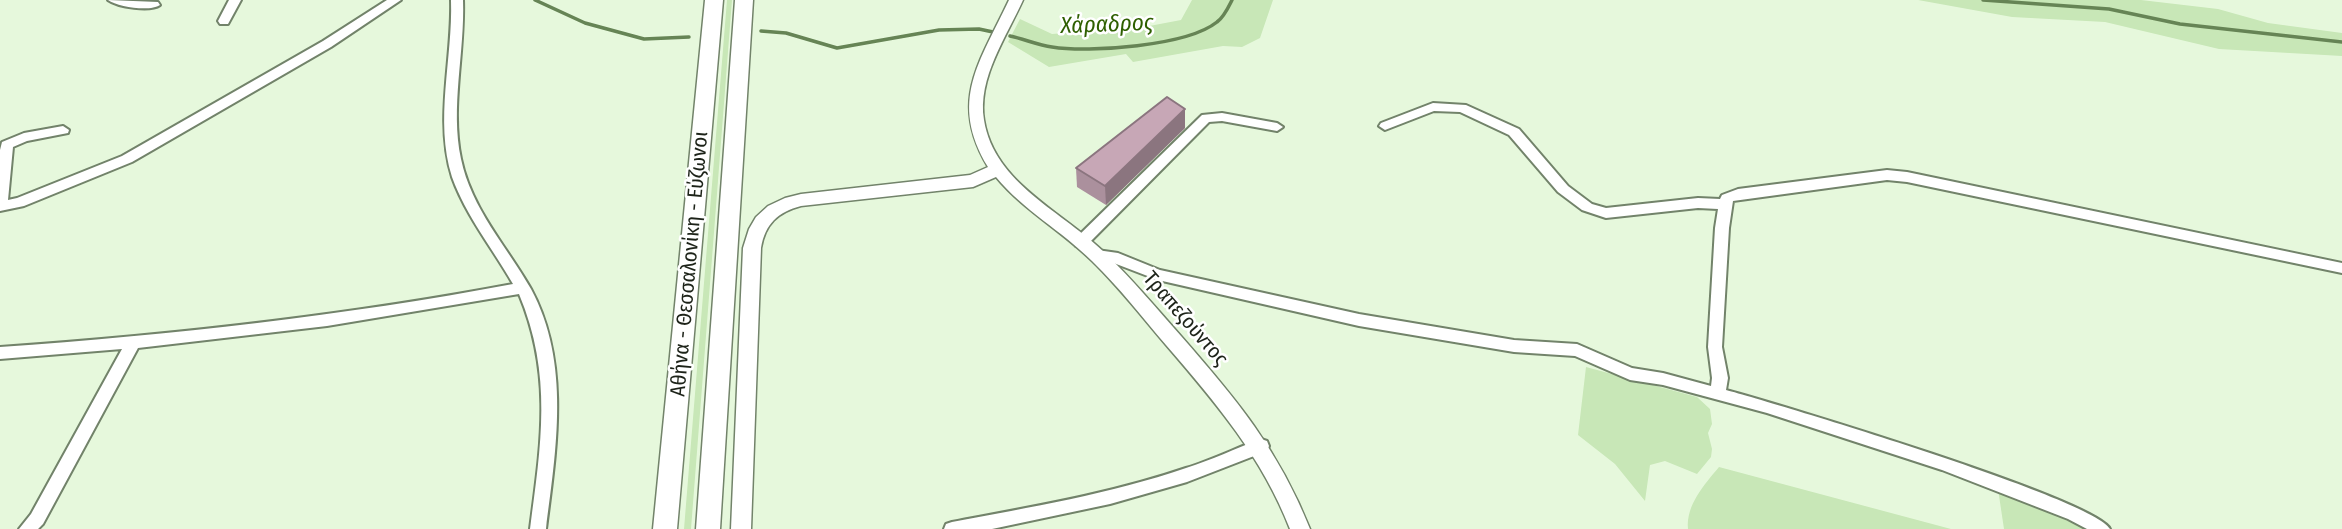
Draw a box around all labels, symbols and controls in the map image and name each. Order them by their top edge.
water label: Χάραδρος [1060,10,1154,40]
street label: Αθήνα - Θεσσαλονίκη - Εύζωνοι [666,130,714,398]
street label: Τραπεζούντος [1137,267,1233,371]

